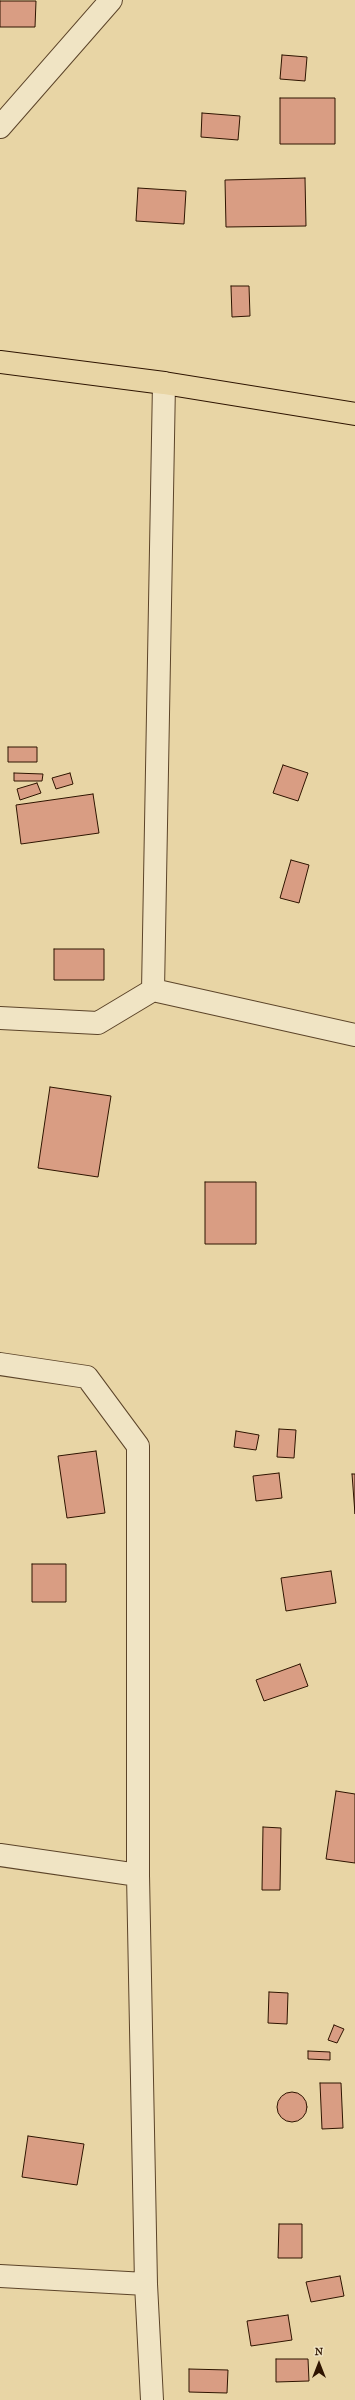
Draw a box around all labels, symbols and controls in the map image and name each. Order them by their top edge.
north arrow [299,2344,339,2384]
text: N [315,2345,323,2358]

